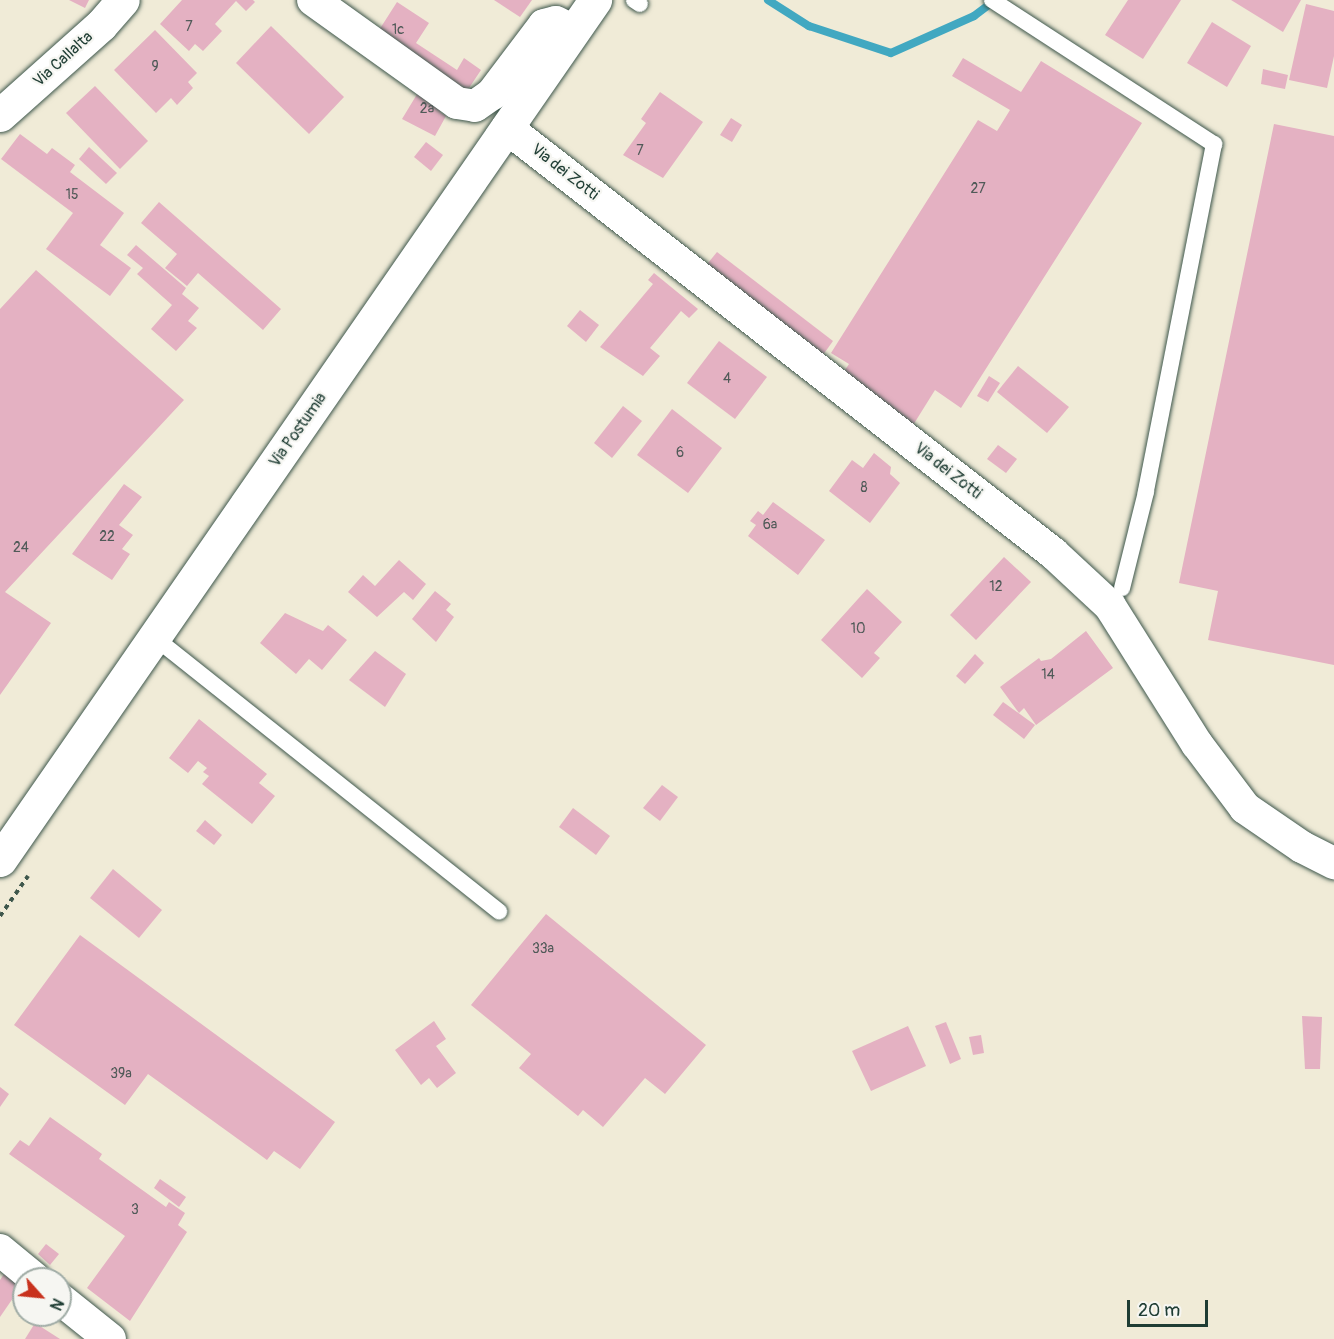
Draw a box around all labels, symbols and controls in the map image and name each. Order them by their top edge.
house number: 7 [185,19,193,35]
house number: 1c [392,22,404,38]
street label: Via Callalta [29,27,97,91]
house number: 9 [151,59,159,75]
house number: 2a [420,101,434,117]
street label: Via dei Zotti [528,140,602,204]
house number: 7 [636,143,644,159]
house number: 27 [970,181,986,197]
house number: 15 [65,187,79,203]
house number: 4 [723,371,731,387]
street label: Via Postumia [265,389,331,471]
street label: Via dei Zotti [911,439,985,503]
house number: 6 [676,445,684,461]
house number: 8 [860,480,868,496]
house number: 6a [763,517,777,533]
house number: 22 [99,529,115,545]
house number: 24 [13,540,29,556]
house number: 12 [989,579,1003,595]
house number: 10 [850,621,866,637]
house number: 14 [1041,667,1055,683]
house number: 33a [532,941,554,957]
house number: 39a [110,1066,132,1082]
house number: 3 [131,1202,139,1218]
north arrow [12,1267,72,1327]
scale bar [1130,1288,1211,1326]
text: N [45,1295,68,1314]
text: 20 m [1138,1299,1180,1322]

